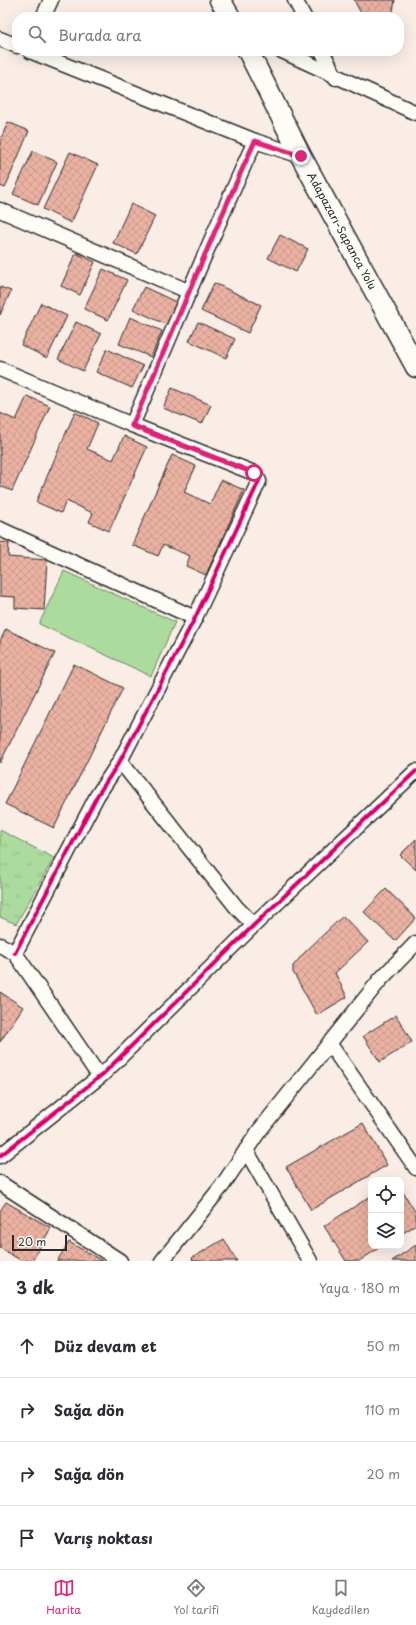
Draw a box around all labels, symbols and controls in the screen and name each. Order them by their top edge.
search box [12,12,404,56]
icon: search [26,23,48,45]
text: Burada ara [58,23,141,46]
route end [292,147,310,165]
street label: Adapazarı-Sapanca Yolu [303,169,381,293]
route start [245,464,263,482]
map controls [368,1177,404,1249]
button: locate [368,1177,404,1213]
button: layers [368,1213,404,1249]
scale bar [12,1233,67,1252]
text: 20 m [18,1233,46,1250]
text: 3 dk [16,1274,54,1300]
text: Yaya · 180 m [319,1278,400,1297]
text: Düz devam et [54,1334,157,1357]
icon: ahead [16,1335,38,1357]
text: 50 m [366,1336,400,1355]
text: Sağa dön [54,1398,124,1421]
icon: right [16,1399,38,1421]
text: 110 m [365,1400,400,1419]
text: Sağa dön [54,1462,124,1485]
icon: right [16,1463,38,1485]
text: 20 m [366,1464,400,1483]
text: Varış noktası [54,1526,153,1549]
icon: arrive [16,1527,38,1549]
tab: Harita [46,1577,81,1618]
tab: Yol tarifi [174,1577,219,1618]
tab: Kaydedilen [312,1577,370,1618]

